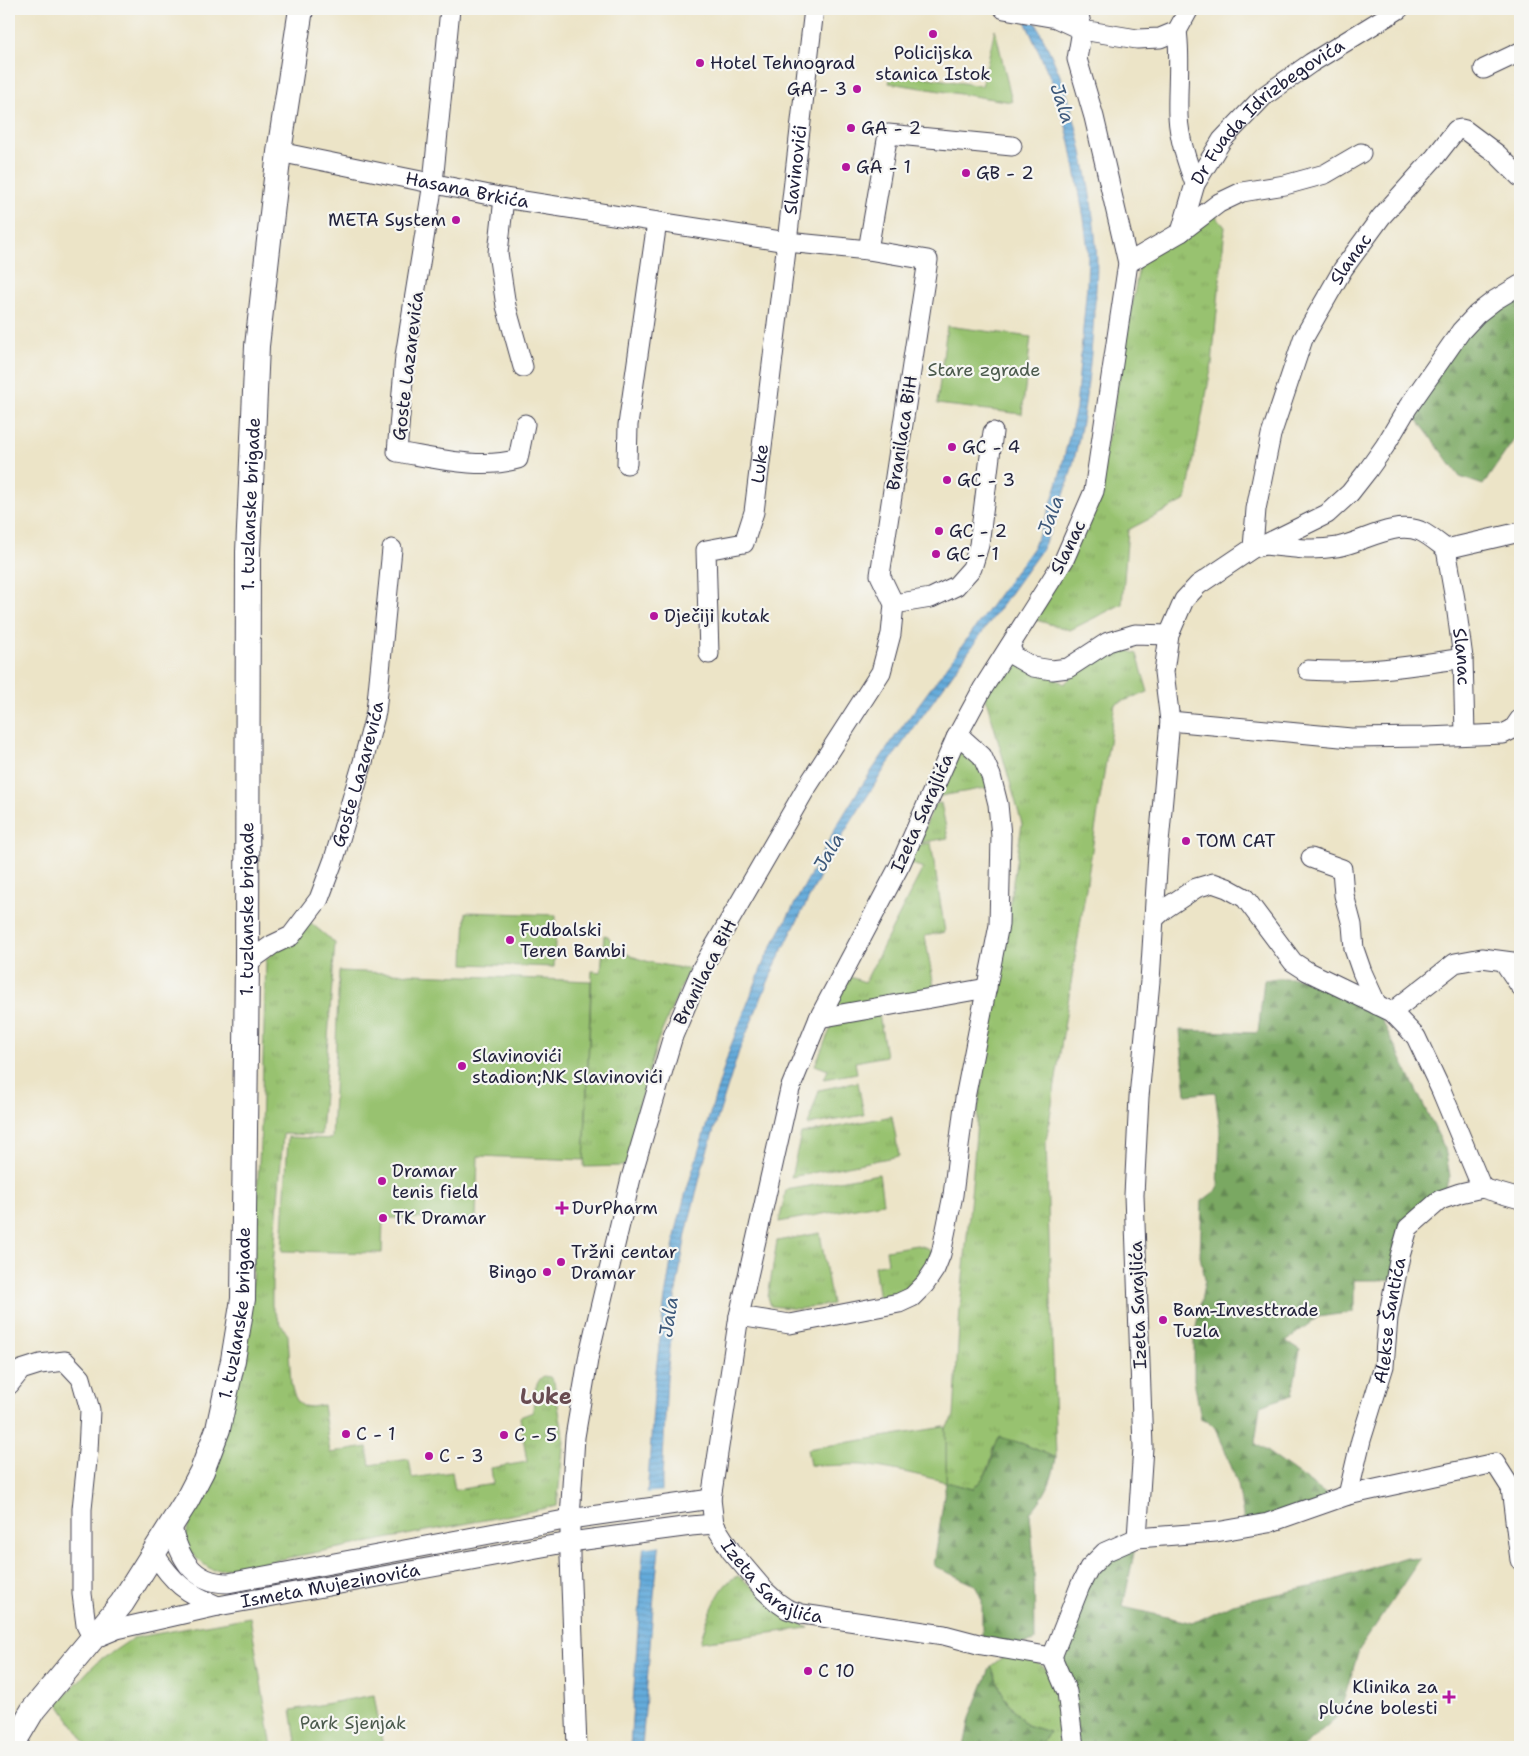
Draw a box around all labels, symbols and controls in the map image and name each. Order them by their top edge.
marker: Policijska stanica Istok [927,28,939,40]
street label: Dr Fuada Idrizbegovića [1185,33,1349,189]
place label: Policijska stanica Istok [875,41,991,86]
place label: Hotel Tehnograd [710,51,855,75]
marker: Hotel Tehnograd [694,57,706,69]
place label: GA - 3 [787,77,847,101]
water label: Jala [1044,80,1081,126]
marker: GA - 3 [851,83,863,95]
place label: GA - 2 [861,116,921,140]
marker: GA - 2 [845,122,857,134]
street label: Slavinovići [778,124,812,216]
place label: GA - 1 [856,155,911,179]
marker: GA - 1 [840,161,852,173]
place label: GB - 2 [976,161,1034,185]
street label: Hasana Brkića [403,166,531,214]
marker: GB - 2 [960,167,972,179]
place label: META System [328,208,446,232]
marker: META System [450,214,462,226]
street label: Slanac [1325,228,1377,289]
street label: Goste Lazarevića [387,290,429,442]
park label: Stare zgrade [928,358,1041,382]
street label: Branilaca BiH [881,374,923,492]
street label: 1. tuzlanske brigade [236,417,266,591]
place label: GC - 4 [962,435,1020,459]
marker: GC - 4 [946,441,958,453]
street label: Luke [746,443,774,485]
place label: GC - 3 [957,468,1015,492]
marker: GC - 3 [941,474,953,486]
water label: Jala [1031,492,1069,539]
street label: Slanac [1045,516,1091,578]
place label: GC - 2 [949,519,1007,543]
marker: GC - 2 [933,525,945,537]
place label: GC - 1 [946,542,999,566]
marker: GC - 1 [930,548,942,560]
place label: Dječiji kutak [664,604,770,628]
marker: Dječiji kutak [648,610,660,622]
street label: Slanac [1447,626,1476,686]
street label: Goste Lazarevića [326,701,389,850]
street label: Izeta Sarajlića [885,750,959,876]
street label: 1. tuzlanske brigade [235,822,259,996]
water label: Jala [807,828,850,876]
place label: TOM CAT [1196,829,1276,853]
marker: TOM CAT [1180,835,1192,847]
street label: Branilaca BiH [668,915,742,1029]
place label: Fudbalski Teren Bambi [520,918,626,963]
marker: Fudbalski Teren Bambi [504,934,516,946]
place label: Slavinovići stadion;NK Slavinovići [472,1044,663,1089]
marker: Slavinovići stadion;NK Slavinovići [456,1060,468,1072]
place label: Dramar tenis field [392,1159,478,1204]
marker: Dramar tenis field [376,1175,388,1187]
place label: DurPharm [572,1196,658,1220]
marker: DurPharm [556,1202,568,1214]
place label: TK Dramar [393,1206,487,1230]
marker: TK Dramar [377,1212,389,1224]
street label: 1. tuzlanske brigade [213,1227,256,1402]
place label: Tržni centar Dramar [571,1240,677,1285]
street label: Izeta Sarajlića [1124,1241,1152,1369]
street label: Alekse Šantića [1367,1255,1411,1387]
marker: Tržni centar Dramar [555,1256,567,1268]
place label: Bingo [489,1260,537,1284]
marker: Bingo [541,1266,553,1278]
water label: Jala [653,1295,684,1339]
place label: Bam-Investtrade Tuzla [1173,1298,1319,1343]
marker: Bam-Investtrade Tuzla [1157,1314,1169,1326]
district label: Luke [520,1382,572,1411]
place label: C - 1 [356,1422,396,1446]
place label: C - 5 [514,1423,557,1447]
marker: C - 1 [340,1428,352,1440]
marker: C - 5 [498,1429,510,1441]
place label: C - 3 [439,1444,484,1468]
marker: C - 3 [423,1450,435,1462]
street label: Izeta Sarajlića [715,1535,824,1629]
street label: Ismeta Mujezinovića [239,1558,422,1614]
place label: C 10 [818,1659,855,1683]
marker: C 10 [802,1665,814,1677]
place label: Klinika za plućne bolesti [1319,1675,1438,1720]
marker: Klinika za plućne bolesti [1442,1690,1456,1704]
park label: Park Sjenjak [300,1711,406,1735]

